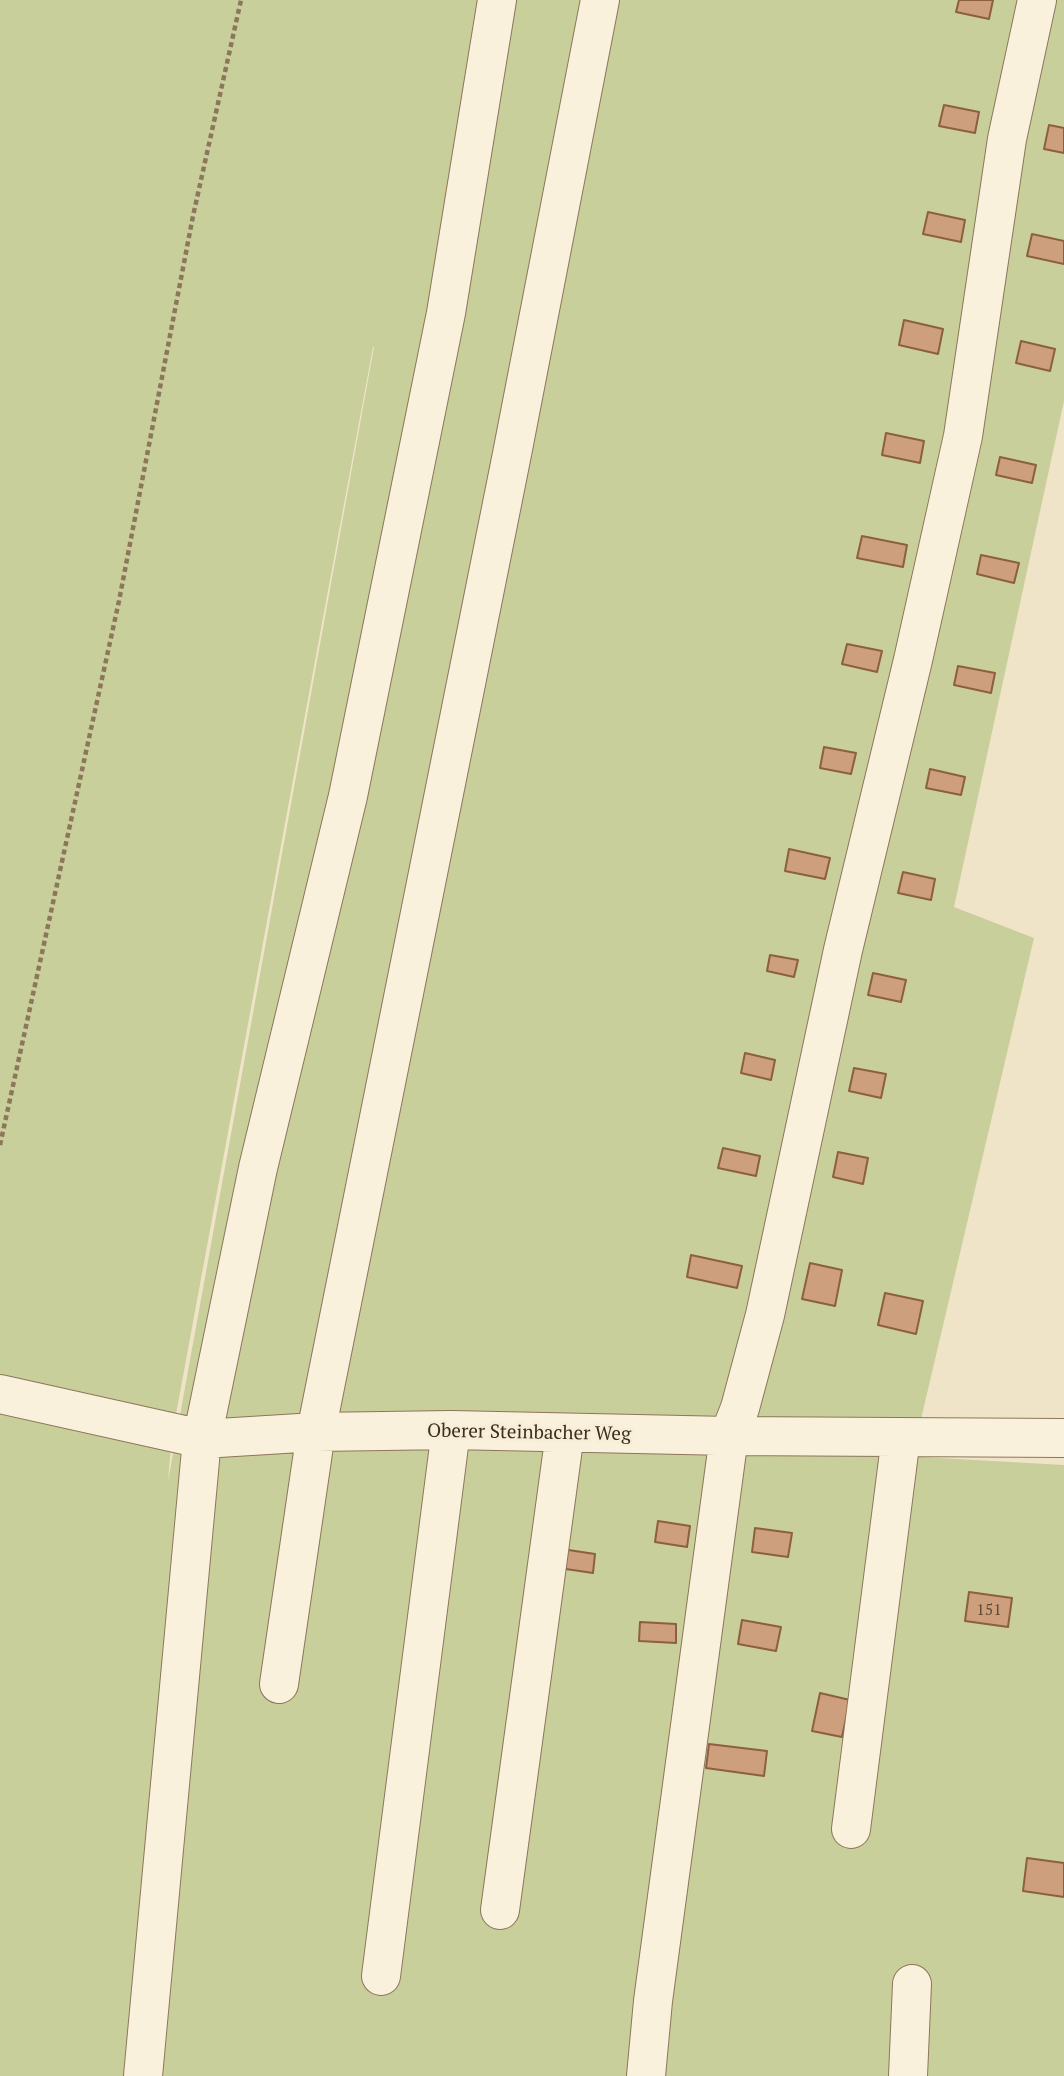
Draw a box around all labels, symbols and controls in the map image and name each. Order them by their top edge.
street label: Oberer Steinbacher Weg [427,1420,631,1446]
house number: 151 [976,1600,1002,1620]

